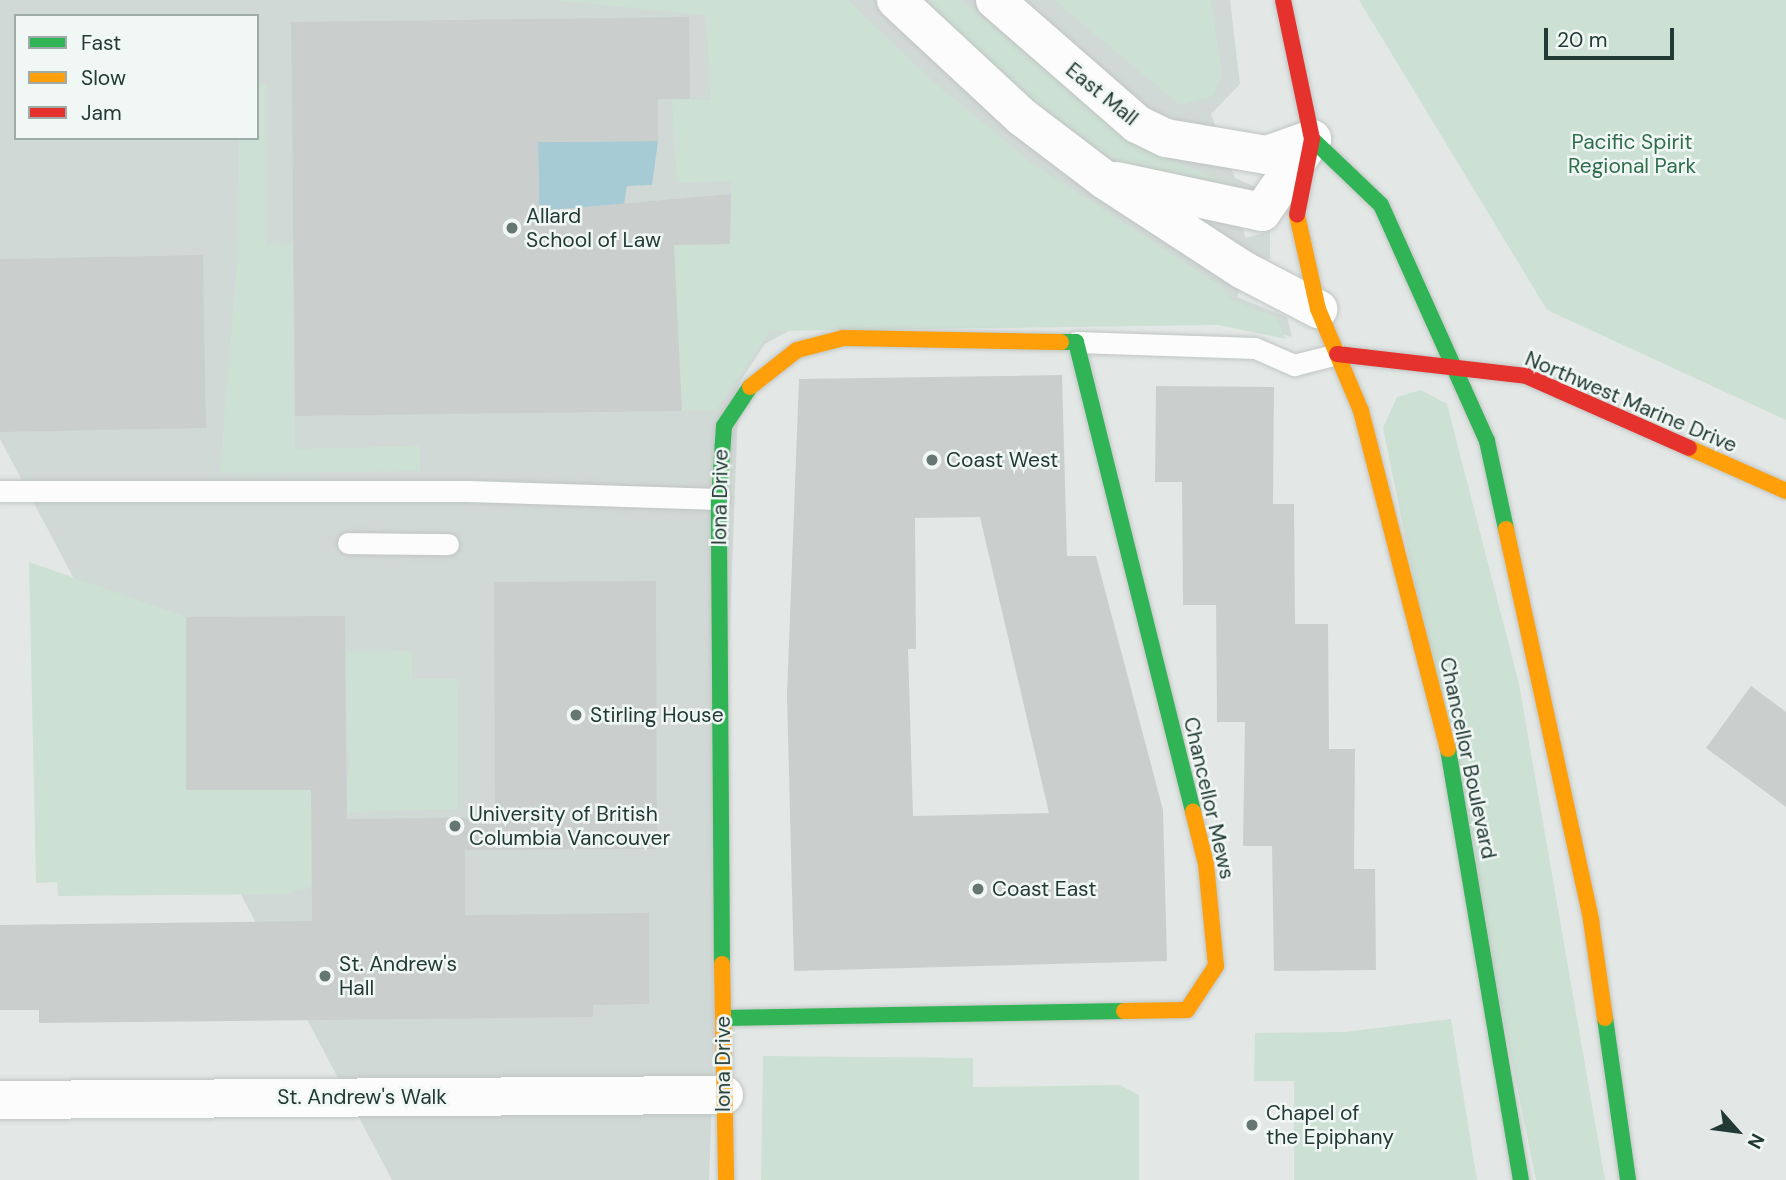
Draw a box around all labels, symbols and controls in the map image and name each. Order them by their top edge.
legend [14,14,259,140]
scale bar [1548,14,1678,58]
text: 20 m [1557,26,1608,54]
text: Fast [81,29,121,57]
street label: East Mall [1061,57,1143,131]
text: Slow [81,64,126,92]
text: Jam [81,99,122,127]
park label: Pacific Spirit Regional Park [1568,129,1696,179]
place label: Allard School of Law [526,203,661,253]
marker: Allard School of Law [504,220,520,236]
street label: Northwest Marine Drive [1521,346,1741,458]
place label: Coast West [946,447,1058,473]
street label: Iona Drive [707,449,733,545]
marker: Coast West [924,452,940,468]
street label: Chancellor Boulevard [1434,655,1502,861]
place label: Stirling House [590,702,724,728]
marker: Stirling House [568,707,584,723]
street label: Chancellor Mews [1178,715,1240,881]
place label: University of British Columbia Vancouver [469,801,670,851]
marker: University of British Columbia Vancouver [447,818,463,834]
place label: Coast East [992,876,1096,902]
marker: Coast East [970,881,986,897]
place label: St. Andrew's Hall [339,951,457,1001]
marker: St. Andrew's Hall [317,968,333,984]
street label: Iona Drive [710,1016,736,1112]
street label: St. Andrew's Walk [277,1084,447,1110]
north arrow [1702,1096,1772,1166]
place label: Chapel of the Epiphany [1266,1100,1394,1150]
marker: Chapel of the Epiphany [1244,1117,1260,1133]
text: N [1742,1129,1770,1153]

